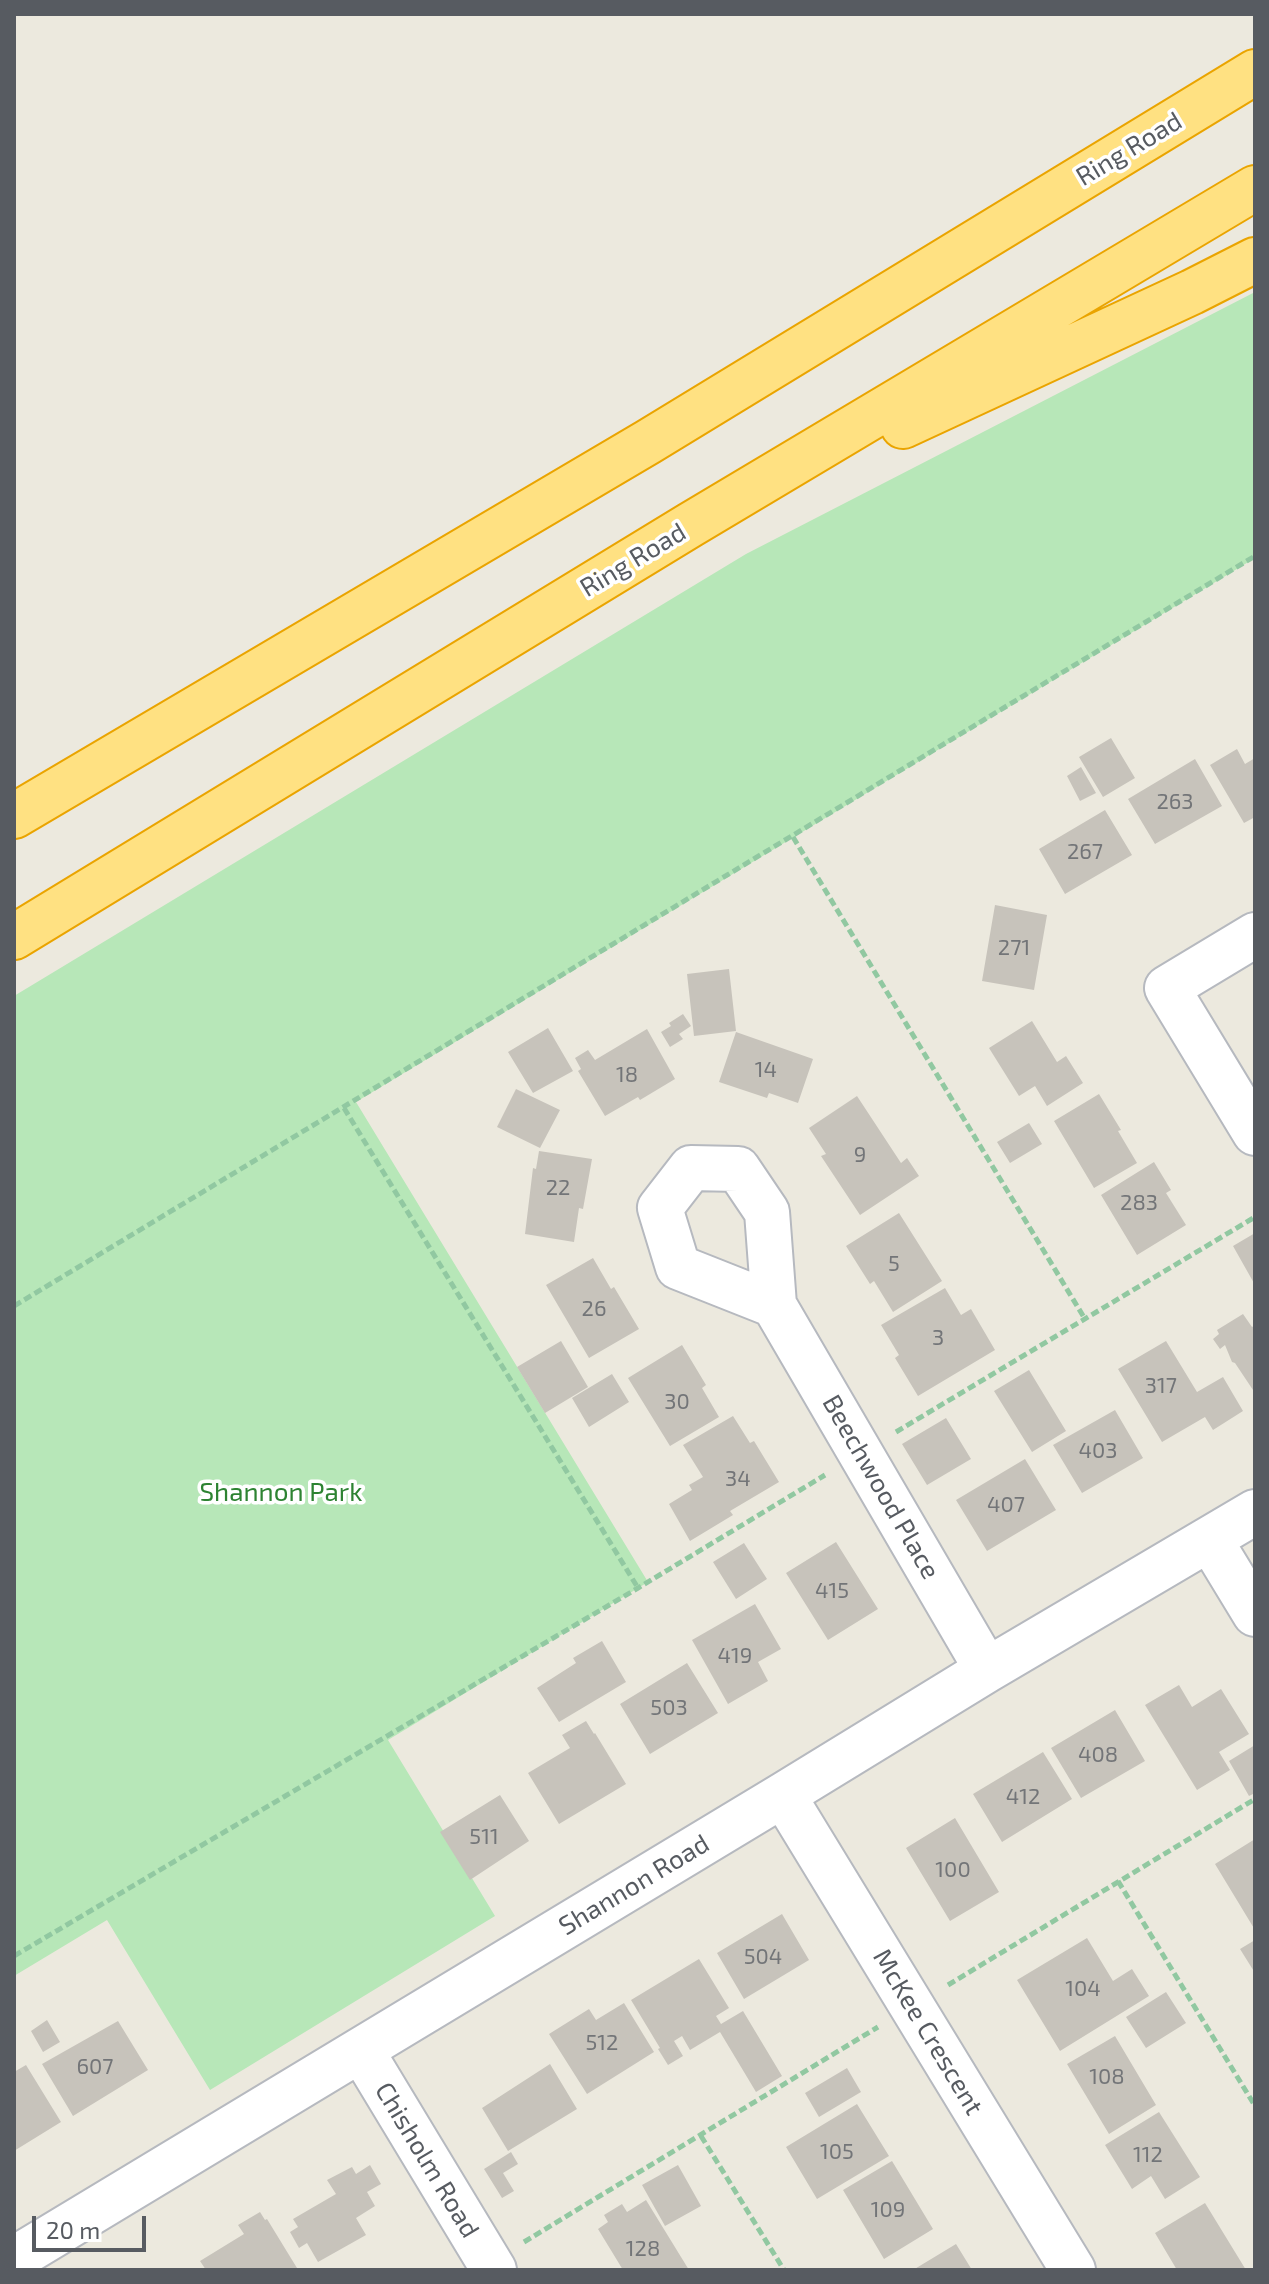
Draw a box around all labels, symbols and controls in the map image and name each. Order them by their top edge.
street label: Ring Road [1070,105,1188,193]
street label: Ring Road [574,516,692,604]
house number: 263 [1156,789,1194,815]
house number: 267 [1067,839,1103,865]
house number: 271 [998,935,1030,961]
house number: 14 [755,1057,777,1083]
house number: 18 [616,1062,638,1088]
house number: 9 [854,1142,866,1168]
house number: 22 [546,1175,570,1201]
house number: 283 [1120,1190,1158,1216]
house number: 5 [888,1251,900,1277]
house number: 26 [582,1296,606,1322]
house number: 3 [932,1325,944,1351]
house number: 317 [1145,1373,1177,1399]
house number: 30 [664,1389,690,1415]
street label: Beechwood Place [816,1389,946,1585]
house number: 403 [1078,1438,1118,1464]
house number: 34 [725,1466,751,1492]
park label: Shannon Park [199,1476,363,1508]
house number: 407 [987,1492,1025,1518]
house number: 415 [815,1578,849,1604]
house number: 419 [718,1643,752,1669]
house number: 503 [650,1695,688,1721]
house number: 408 [1078,1742,1118,1768]
house number: 412 [1006,1784,1040,1810]
house number: 511 [469,1824,499,1850]
street label: Shannon Road [553,1828,715,1942]
house number: 100 [935,1857,971,1883]
street label: McKee Crescent [866,1943,990,2121]
house number: 504 [744,1944,782,1970]
house number: 104 [1065,1976,1101,2002]
house number: 512 [586,2030,618,2056]
house number: 607 [76,2054,114,2080]
house number: 108 [1089,2064,1125,2090]
street label: Chisholm Road [368,2077,486,2243]
house number: 105 [820,2139,854,2165]
house number: 112 [1133,2142,1163,2168]
house number: 109 [871,2197,905,2223]
scale bar [36,2200,150,2250]
text: 20 m [46,2215,100,2244]
house number: 128 [626,2236,660,2262]

